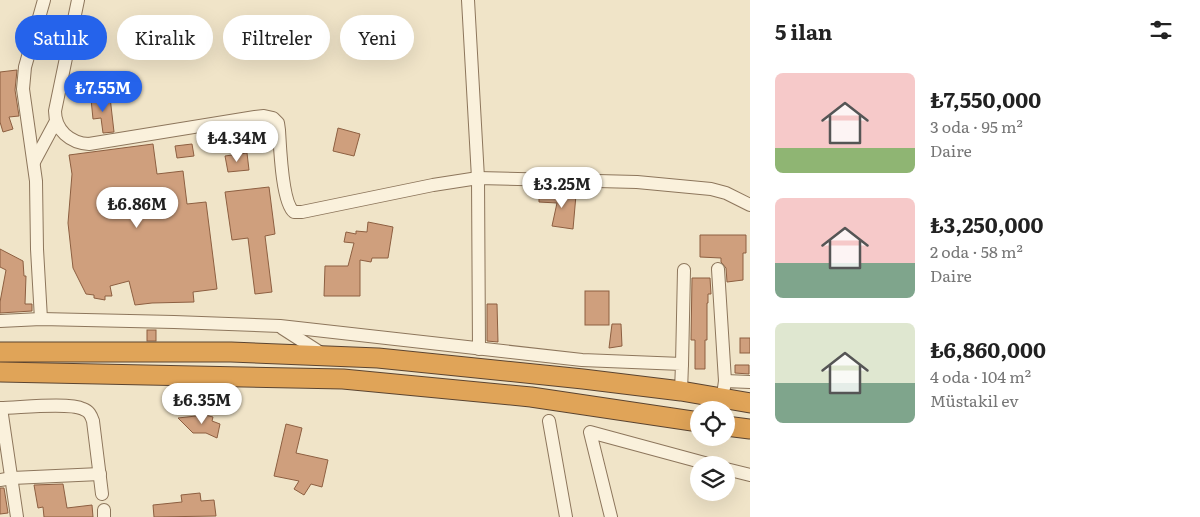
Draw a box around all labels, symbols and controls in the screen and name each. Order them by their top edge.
chip: Satılık [15,15,107,60]
chip: Kiralık [117,15,213,60]
chip: Filtreler [223,15,330,60]
chip: Yeni [340,15,414,60]
text: 5 ilan [775,15,832,46]
icon: filters [1147,16,1175,44]
pin: ₺7.55M [62,70,144,113]
text: ₺7.55M [75,75,131,99]
text: ₺7,550,000 [930,83,1041,114]
icon: home [815,93,875,153]
text: 3 oda · 95 m² [930,114,1023,138]
pin: ₺4.34M [196,120,278,163]
text: ₺4.34M [207,125,267,149]
text: Daire [930,138,972,162]
pin: ₺3.25M [521,166,603,209]
text: ₺3.25M [533,171,591,195]
pin: ₺6.86M [96,186,178,229]
text: ₺6.86M [107,191,167,215]
text: ₺3,250,000 [930,208,1043,239]
icon: home [815,218,875,278]
text: 2 oda · 58 m² [930,239,1023,263]
text: Daire [930,263,972,287]
text: ₺6,860,000 [930,333,1046,364]
icon: home [815,343,875,403]
text: 4 oda · 104 m² [930,364,1031,388]
pin: ₺6.35M [161,382,243,425]
text: ₺6.35M [173,387,231,411]
text: Müstakil ev [930,388,1019,412]
map controls [690,401,735,501]
button: locate [690,401,735,446]
button: layers [690,456,735,501]

